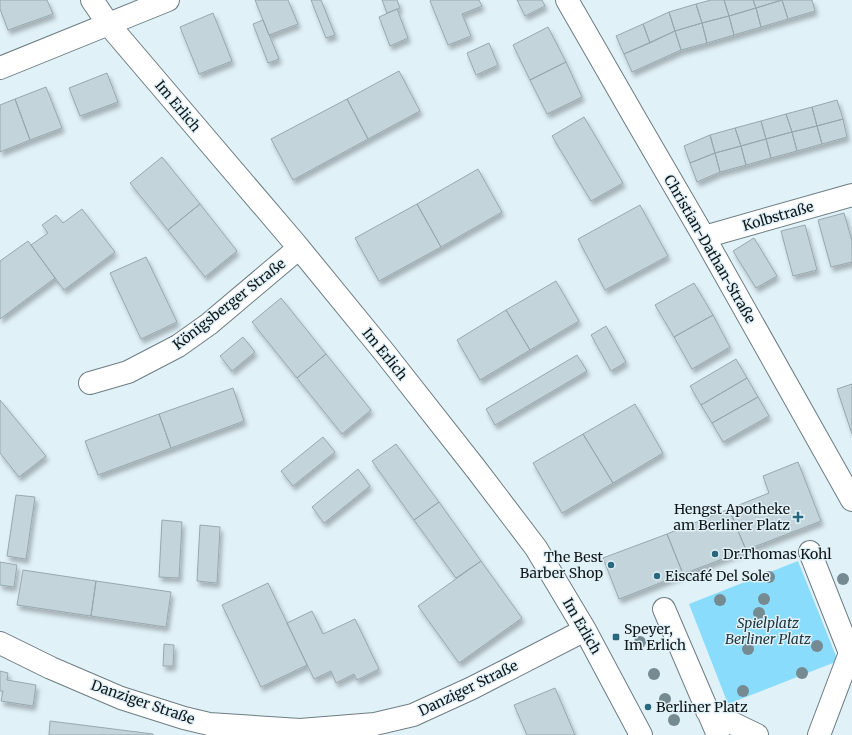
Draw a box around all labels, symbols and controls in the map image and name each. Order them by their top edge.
street label: Im Erlich [151,76,205,136]
street label: Christian-Dathan-Straße [660,172,760,326]
street label: Kolbstraße [740,197,816,235]
street label: Königsberger Straße [169,254,289,354]
street label: Im Erlich [359,324,411,384]
place label: Hengst Apotheke am Berliner Platz [674,500,790,534]
marker: Hengst Apotheke am Berliner Platz [793,512,803,522]
place label: Dr.Thomas Kohl [723,545,832,563]
place label: The Best Barber Shop [520,548,604,582]
marker: Dr.Thomas Kohl [710,549,720,559]
marker: The Best Barber Shop [606,560,616,570]
place label: Eiscafé Del Sole [665,567,770,585]
marker: Eiscafé Del Sole [652,571,662,581]
street label: Im Erlich [559,595,605,657]
park label: Spielplatz Berliner Platz [725,614,812,648]
place label: Speyer, Im Erlich [624,620,686,654]
marker: Speyer, Im Erlich [611,632,621,642]
street label: Danziger Straße [415,656,521,720]
street label: Danziger Straße [89,676,197,728]
place label: Berliner Platz [656,698,748,716]
marker: Berliner Platz [643,702,653,712]

